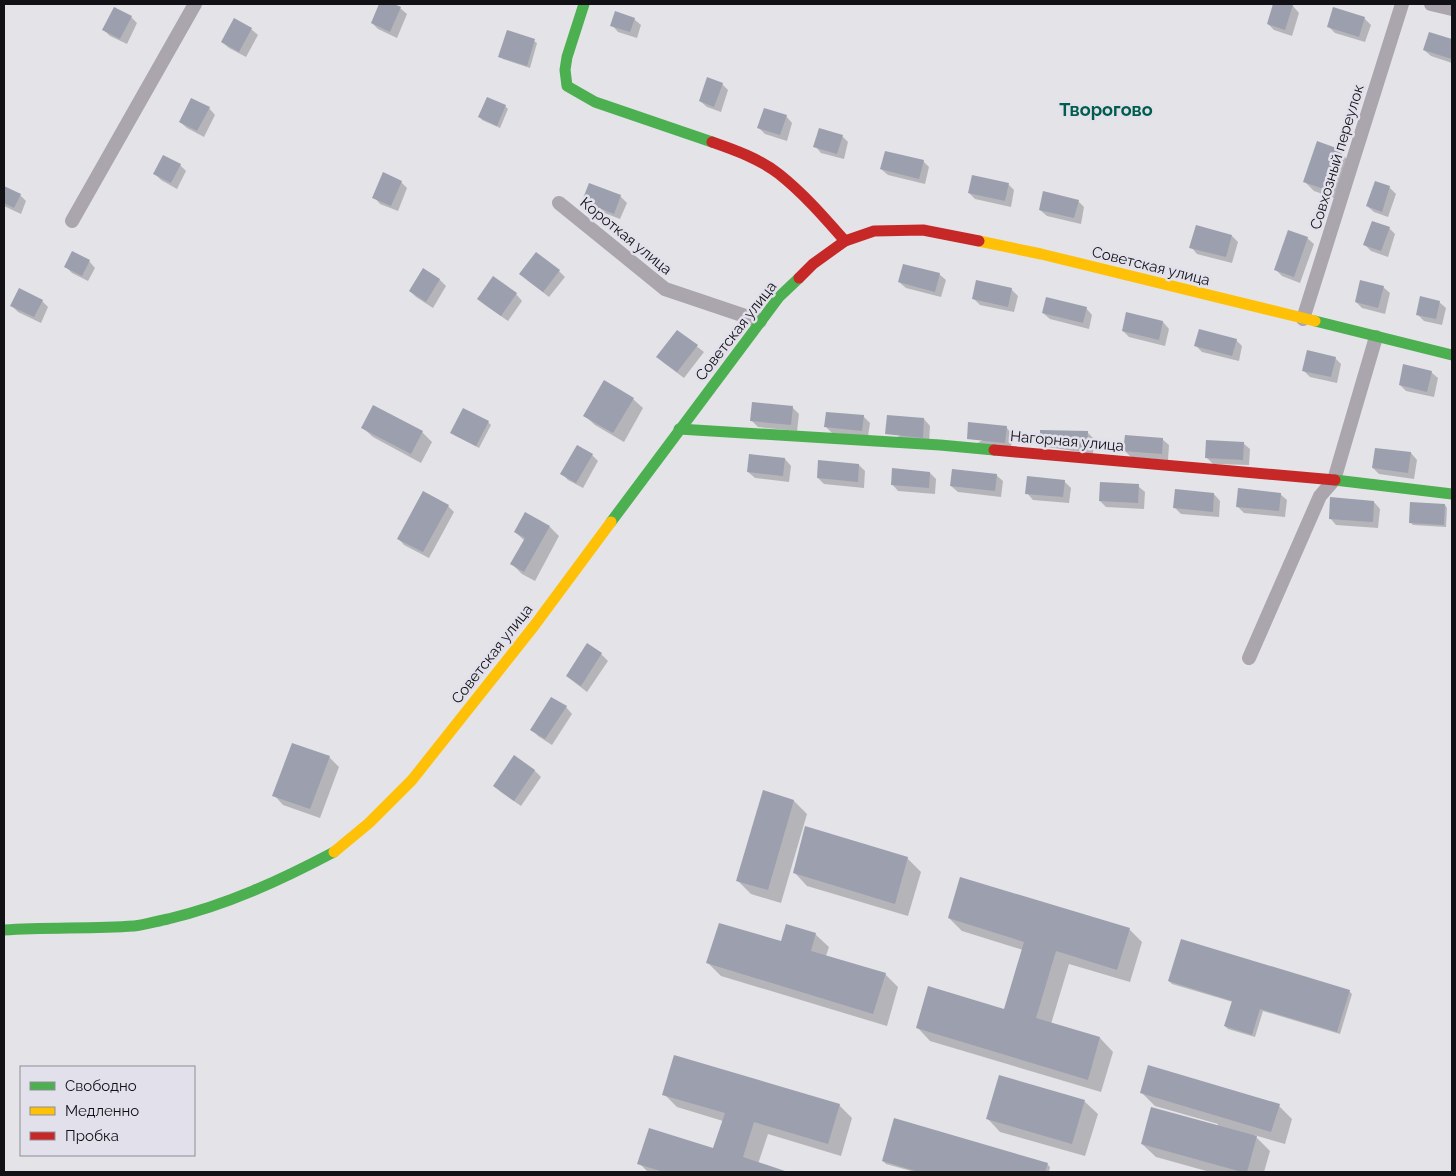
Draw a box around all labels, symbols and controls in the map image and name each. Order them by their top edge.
street label: Совхозный переулок [1306,82,1368,232]
district label: Творогово [1059,99,1153,120]
street label: Короткая улица [576,193,676,279]
street label: Советская улица [1090,243,1212,289]
street label: Советская улица [692,278,780,384]
street label: Нагорная улица [1009,427,1125,455]
street label: Советская улица [448,601,536,707]
legend [20,1066,195,1156]
text: Свободно [65,1077,137,1095]
text: Медленно [65,1102,139,1120]
text: Пробка [65,1127,119,1145]

